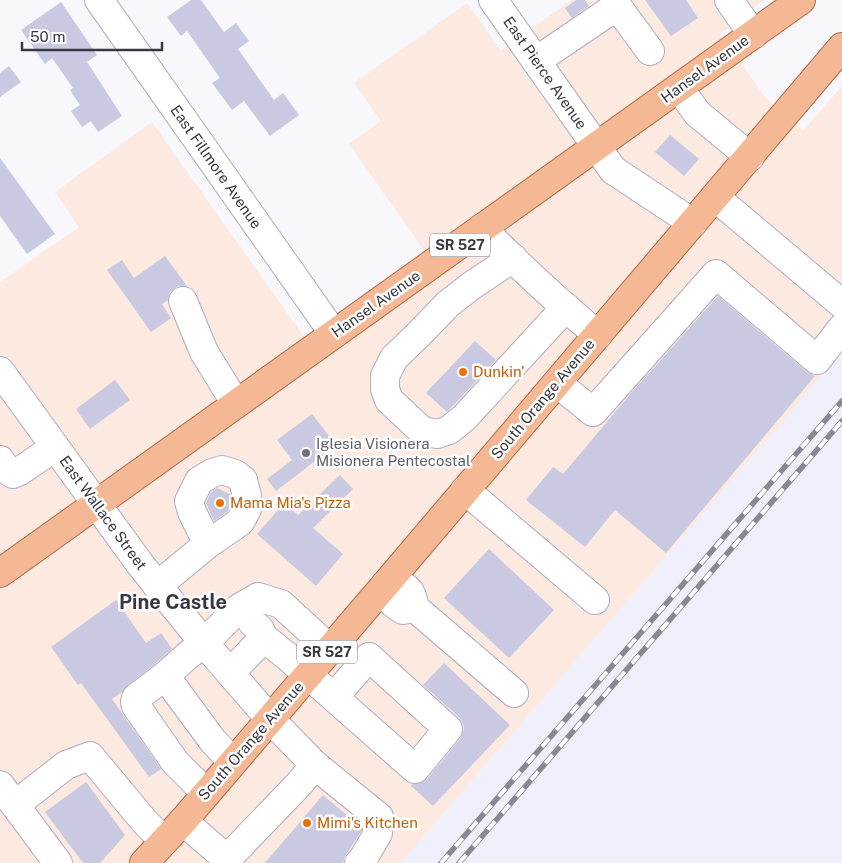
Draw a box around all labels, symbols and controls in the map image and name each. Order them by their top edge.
street label: East Pierce Avenue [500,13,591,132]
scale bar [22,20,162,52]
text: 50 m [30,28,65,45]
street label: Hansel Avenue [658,31,752,106]
street label: East Fillmore Avenue [167,102,265,232]
road number: SR 527 [430,234,490,256]
street label: Hansel Avenue [328,267,423,340]
street label: South Orange Avenue [487,335,598,462]
place label: Dunkin' [473,363,525,380]
marker: Dunkin' [457,366,469,378]
place label: Iglesia Visionera Misionera Pentecostal [316,435,470,469]
marker: Iglesia Visionera Misionera Pentecostal [300,447,312,459]
street label: East Wallace Street [56,452,151,573]
place label: Mama Mia's Pizza [230,494,351,511]
marker: Mama Mia's Pizza [214,497,226,509]
district label: Pine Castle [119,590,227,614]
road number: SR 527 [297,640,357,664]
street label: South Orange Avenue [195,678,307,803]
place label: Mimi's Kitchen [317,814,418,831]
marker: Mimi's Kitchen [301,817,313,829]

